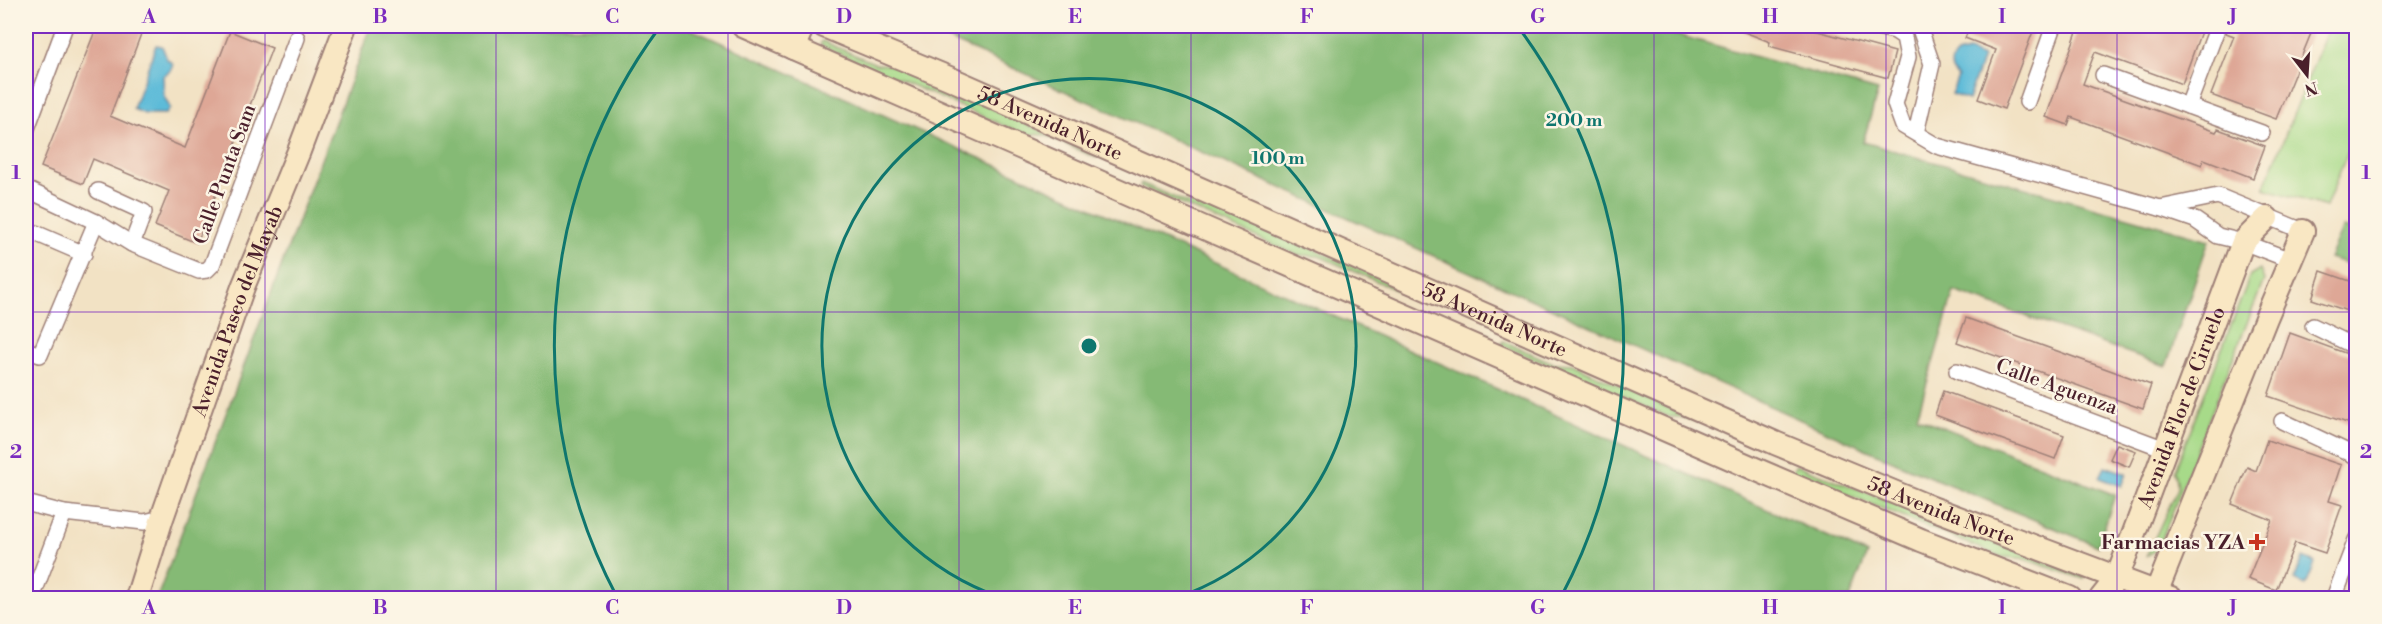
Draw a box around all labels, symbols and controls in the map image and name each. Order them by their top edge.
text: A [141,5,157,30]
text: B [372,5,388,30]
text: C [605,5,619,30]
text: D [836,5,852,30]
text: E [1068,5,1082,30]
text: F [1300,5,1314,30]
text: G [1530,5,1546,30]
text: H [1762,5,1779,30]
text: I [1998,5,2006,30]
text: J [2226,5,2237,30]
north arrow [2277,45,2337,105]
text: N [2302,77,2320,100]
street label: 58 Avenida Norte [973,81,1126,167]
street label: Calle Punta Sam [188,100,263,248]
text: 200 m [1546,109,1603,132]
text: 100 m [1251,147,1305,170]
text: 1 [11,161,21,186]
text: 1 [2361,161,2371,186]
street label: Avenida Paseo del Mayab [187,202,289,422]
street label: 58 Avenida Norte [1418,278,1571,364]
street label: Avenida Flor de Ciruelo [2133,303,2232,513]
centre of rings [1079,336,1099,356]
street label: Calle Aguenza [1992,354,2122,421]
text: 2 [10,440,22,465]
text: 2 [2360,440,2372,465]
street label: 58 Avenida Norte [1863,472,2018,552]
place label: Farmacias YZA [2101,531,2246,556]
marker: Farmacias YZA [2250,535,2264,549]
text: A [141,596,157,621]
text: B [372,596,388,621]
text: C [605,596,619,621]
text: D [836,596,852,621]
text: E [1068,596,1082,621]
text: F [1300,596,1314,621]
text: G [1530,596,1546,621]
text: H [1762,596,1779,621]
text: I [1998,596,2006,621]
text: J [2226,596,2237,621]

